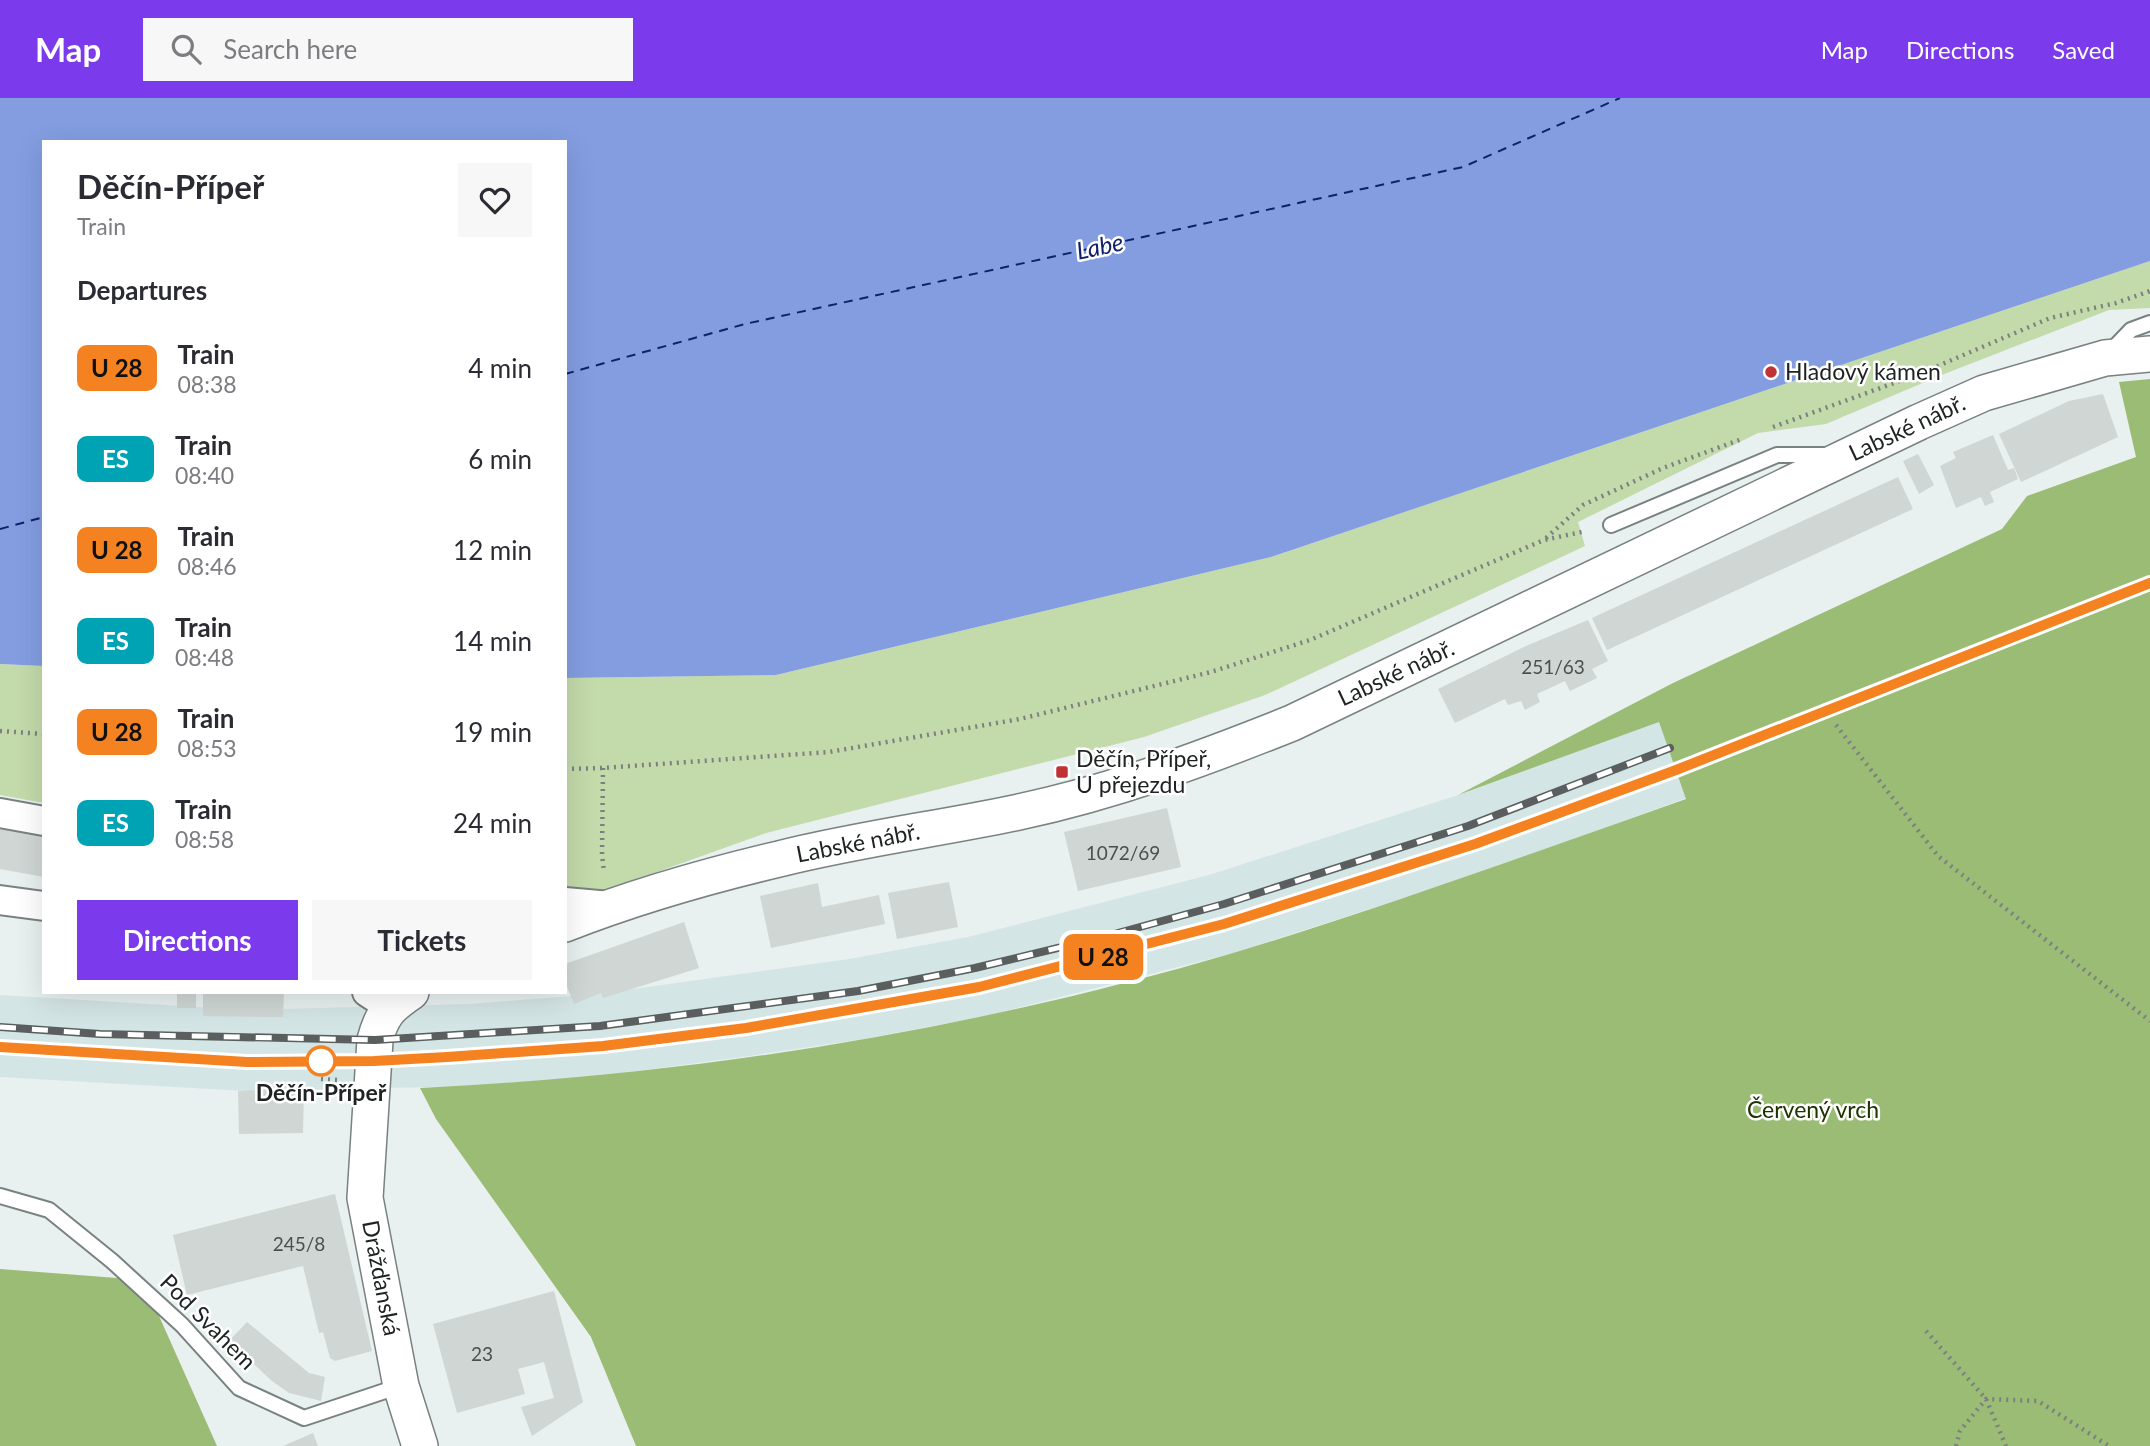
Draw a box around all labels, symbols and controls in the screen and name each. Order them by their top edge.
search box [143,18,633,81]
text: Map [35,29,101,69]
icon: search [167,30,205,68]
text: Search here [223,33,357,65]
text: Map [1821,35,1868,64]
text: Directions [1906,35,2014,64]
text: Saved [2052,35,2115,64]
button: heart [458,163,532,237]
text: Děčín-Přípeř [77,166,264,206]
text: Train [77,212,126,240]
water label: Labe [1073,226,1126,265]
text: Departures [77,274,207,306]
text: Train [178,338,234,370]
text: 4 min [468,352,532,384]
text: U 28 [91,353,143,382]
place label: Hladový kámen [1785,357,1941,385]
marker: Hladový kámen [1763,364,1779,380]
text: 08:38 [178,370,237,398]
street label: Labské nábř. [1844,388,1969,466]
text: Train [175,429,232,461]
text: 6 min [468,443,532,475]
text: ES [102,444,129,473]
text: 08:40 [175,461,234,489]
text: Train [178,520,234,552]
text: 12 min [453,534,532,566]
text: U 28 [91,535,143,564]
text: 08:46 [178,552,237,580]
text: Train [175,611,232,643]
text: 14 min [453,625,532,657]
text: ES [102,626,129,655]
street label: Labské nábř. [1333,633,1458,711]
text: 08:48 [175,643,234,671]
house number: 251/63 [1521,655,1585,678]
text: Train [178,702,234,734]
text: 19 min [453,716,532,748]
text: U 28 [91,717,143,746]
text: 08:53 [178,734,237,762]
place label: Děčín, Přípeř, U přejezdu [1076,744,1211,798]
marker: Děčín, Přípeř, U přejezdu [1054,764,1070,780]
text: Train [175,793,232,825]
text: 24 min [453,807,532,839]
text: ES [102,808,129,837]
street label: Labské nábř. [794,816,922,868]
text: 08:58 [175,825,234,853]
house number: 1072/69 [1086,841,1160,864]
button: Directions [77,900,298,980]
button: Tickets [312,900,532,980]
line badge: U 28 [1054,934,1152,980]
text: U 28 [1077,942,1129,971]
marker: Děčín-Přípeř [306,1046,336,1076]
place label: Děčín-Přípeř [256,1078,387,1106]
park label: Červený vrch [1747,1095,1879,1123]
street label: Drážďanská [357,1218,407,1338]
house number: 245/8 [273,1232,325,1255]
street label: Pod Svahem [155,1268,262,1375]
house number: 23 [471,1342,493,1365]

